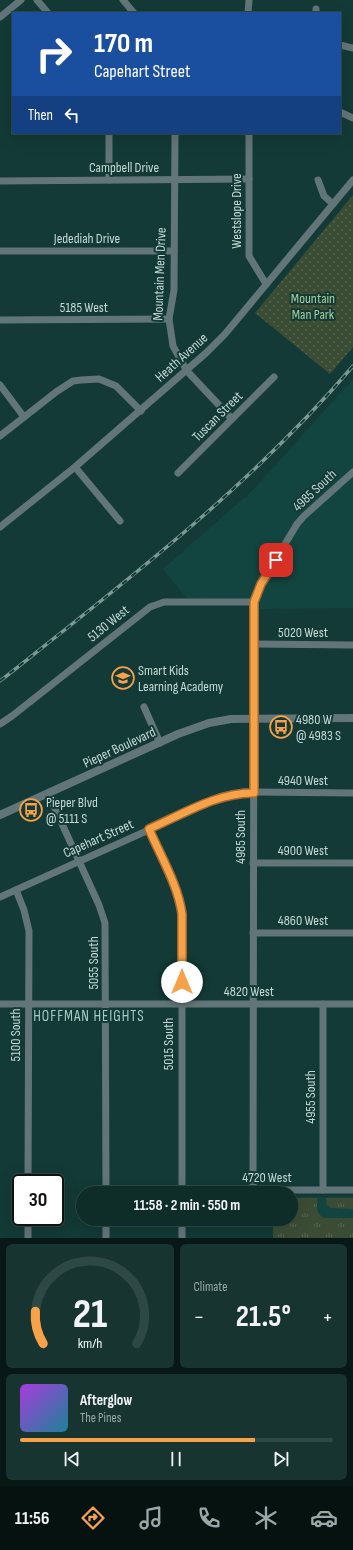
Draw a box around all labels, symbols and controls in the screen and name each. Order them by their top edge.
text: 170 m [94,27,153,60]
icon: right [28,28,80,80]
text: Capehart Street [94,61,190,82]
icon: left [61,104,83,126]
text: Then [28,106,53,125]
street label: Campbell Drive [89,159,159,176]
street label: Westslope Drive [228,173,245,249]
street label: Mountain Men Drive [149,227,170,321]
street label: Jedediah Drive [53,230,120,247]
park label: Mountain Man Park [291,290,335,323]
street label: 5185 West [60,299,108,316]
street label: Heath Avenue [152,329,211,385]
street label: Tuscan Street [189,388,246,445]
street label: 4985 South [289,466,340,515]
pin [259,543,293,577]
icon: arrive [265,549,287,571]
street label: 5130 West [84,601,133,645]
street label: 5020 West [278,624,328,641]
place label: Smart Kids Learning Academy [138,662,224,695]
school or university icon: Smart Kids Learning Academy [110,665,136,691]
place label: 4980 W @ 4983 S [296,711,341,744]
bus stop icon: 4980 W @ 4983 S [268,714,294,740]
street label: Pieper Boulevard [80,723,158,772]
street label: 4940 West [278,772,328,789]
place label: Pieper Blvd @ 5111 S [46,794,98,827]
bus stop icon: Pieper Blvd @ 5111 S [18,797,44,823]
street label: 4985 South [232,810,249,864]
street label: Capehart Street [60,815,136,861]
street label: 4900 West [278,842,328,859]
street label: 4860 West [278,912,328,929]
street label: 5055 South [85,936,102,990]
position arrow [161,961,203,1003]
street label: 4820 West [224,983,274,1000]
district label: HOFFMAN HEIGHTS [33,1007,145,1026]
street label: 5100 South [7,1008,24,1062]
street label: 5015 South [160,1018,177,1070]
street label: 4955 South [302,1070,319,1124]
street label: 4720 West [242,1169,292,1186]
speed limit sign: 30 [12,1174,64,1226]
text: 11:58 · 2 min · 550 m [134,1196,240,1215]
text: Climate [194,1279,227,1295]
text: 21 [72,1290,107,1339]
text: 21.5° [236,1299,291,1335]
text: − [194,1304,204,1331]
text: + [322,1304,333,1331]
text: km/h [77,1335,102,1352]
text: Afterglow [80,1391,132,1410]
text: The Pines [80,1410,121,1426]
icon: previous [61,1448,83,1470]
icon: pause [165,1448,187,1470]
icon: next [270,1448,292,1470]
icon: directions [79,1504,107,1532]
icon: music [137,1504,165,1532]
icon: phone [195,1504,223,1532]
icon: climate [252,1504,280,1532]
icon: car [310,1504,338,1532]
text: 11:56 [15,1508,49,1529]

